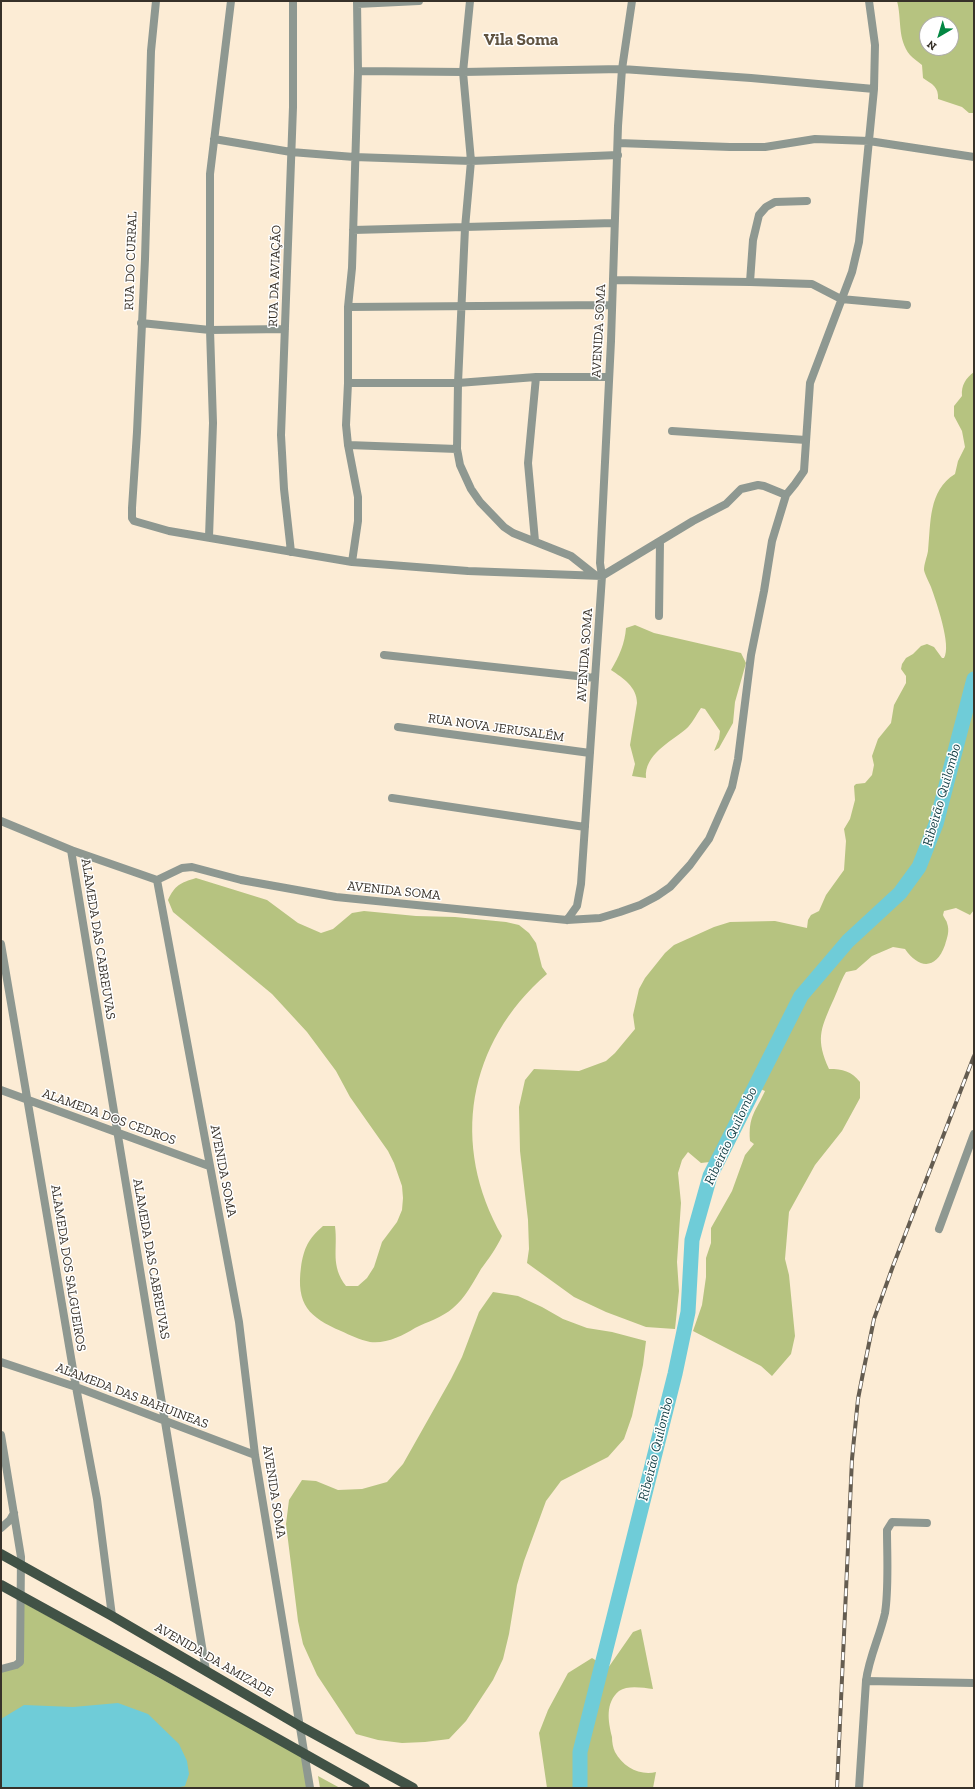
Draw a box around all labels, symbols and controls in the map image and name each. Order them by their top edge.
north arrow [919,16,959,56]
district label: Vila Soma [484,30,558,50]
text: N [925,37,939,53]
street label: RUA DO CURRAL [121,211,141,311]
street label: RUA DA AVIAÇÃO [265,225,285,327]
street label: AVENIDA SOMA [589,284,609,378]
street label: AVENIDA SOMA [574,608,596,702]
street label: RUA NOVA JERUSALÉM [427,711,565,745]
water label: Ribeirão Quilombo [919,742,965,848]
street label: ALAMEDA DAS CABREUVAS [78,857,118,1021]
street label: AVENIDA SOMA [347,878,441,904]
water label: Ribeirão Quilombo [701,1084,761,1188]
street label: ALAMEDA DOS CEDROS [40,1086,178,1148]
street label: AVENIDA SOMA [206,1124,240,1218]
street label: ALAMEDA DAS CABREUVAS [129,1177,173,1341]
street label: ALAMEDA DOS SALGUEIROS [47,1184,89,1352]
street label: ALAMEDA DAS BAHUINEAS [53,1360,211,1432]
water label: Ribeirão Quilombo [635,1395,677,1503]
street label: AVENIDA SOMA [259,1445,289,1539]
street label: AVENIDA DA AMIZADE [152,1620,276,1700]

